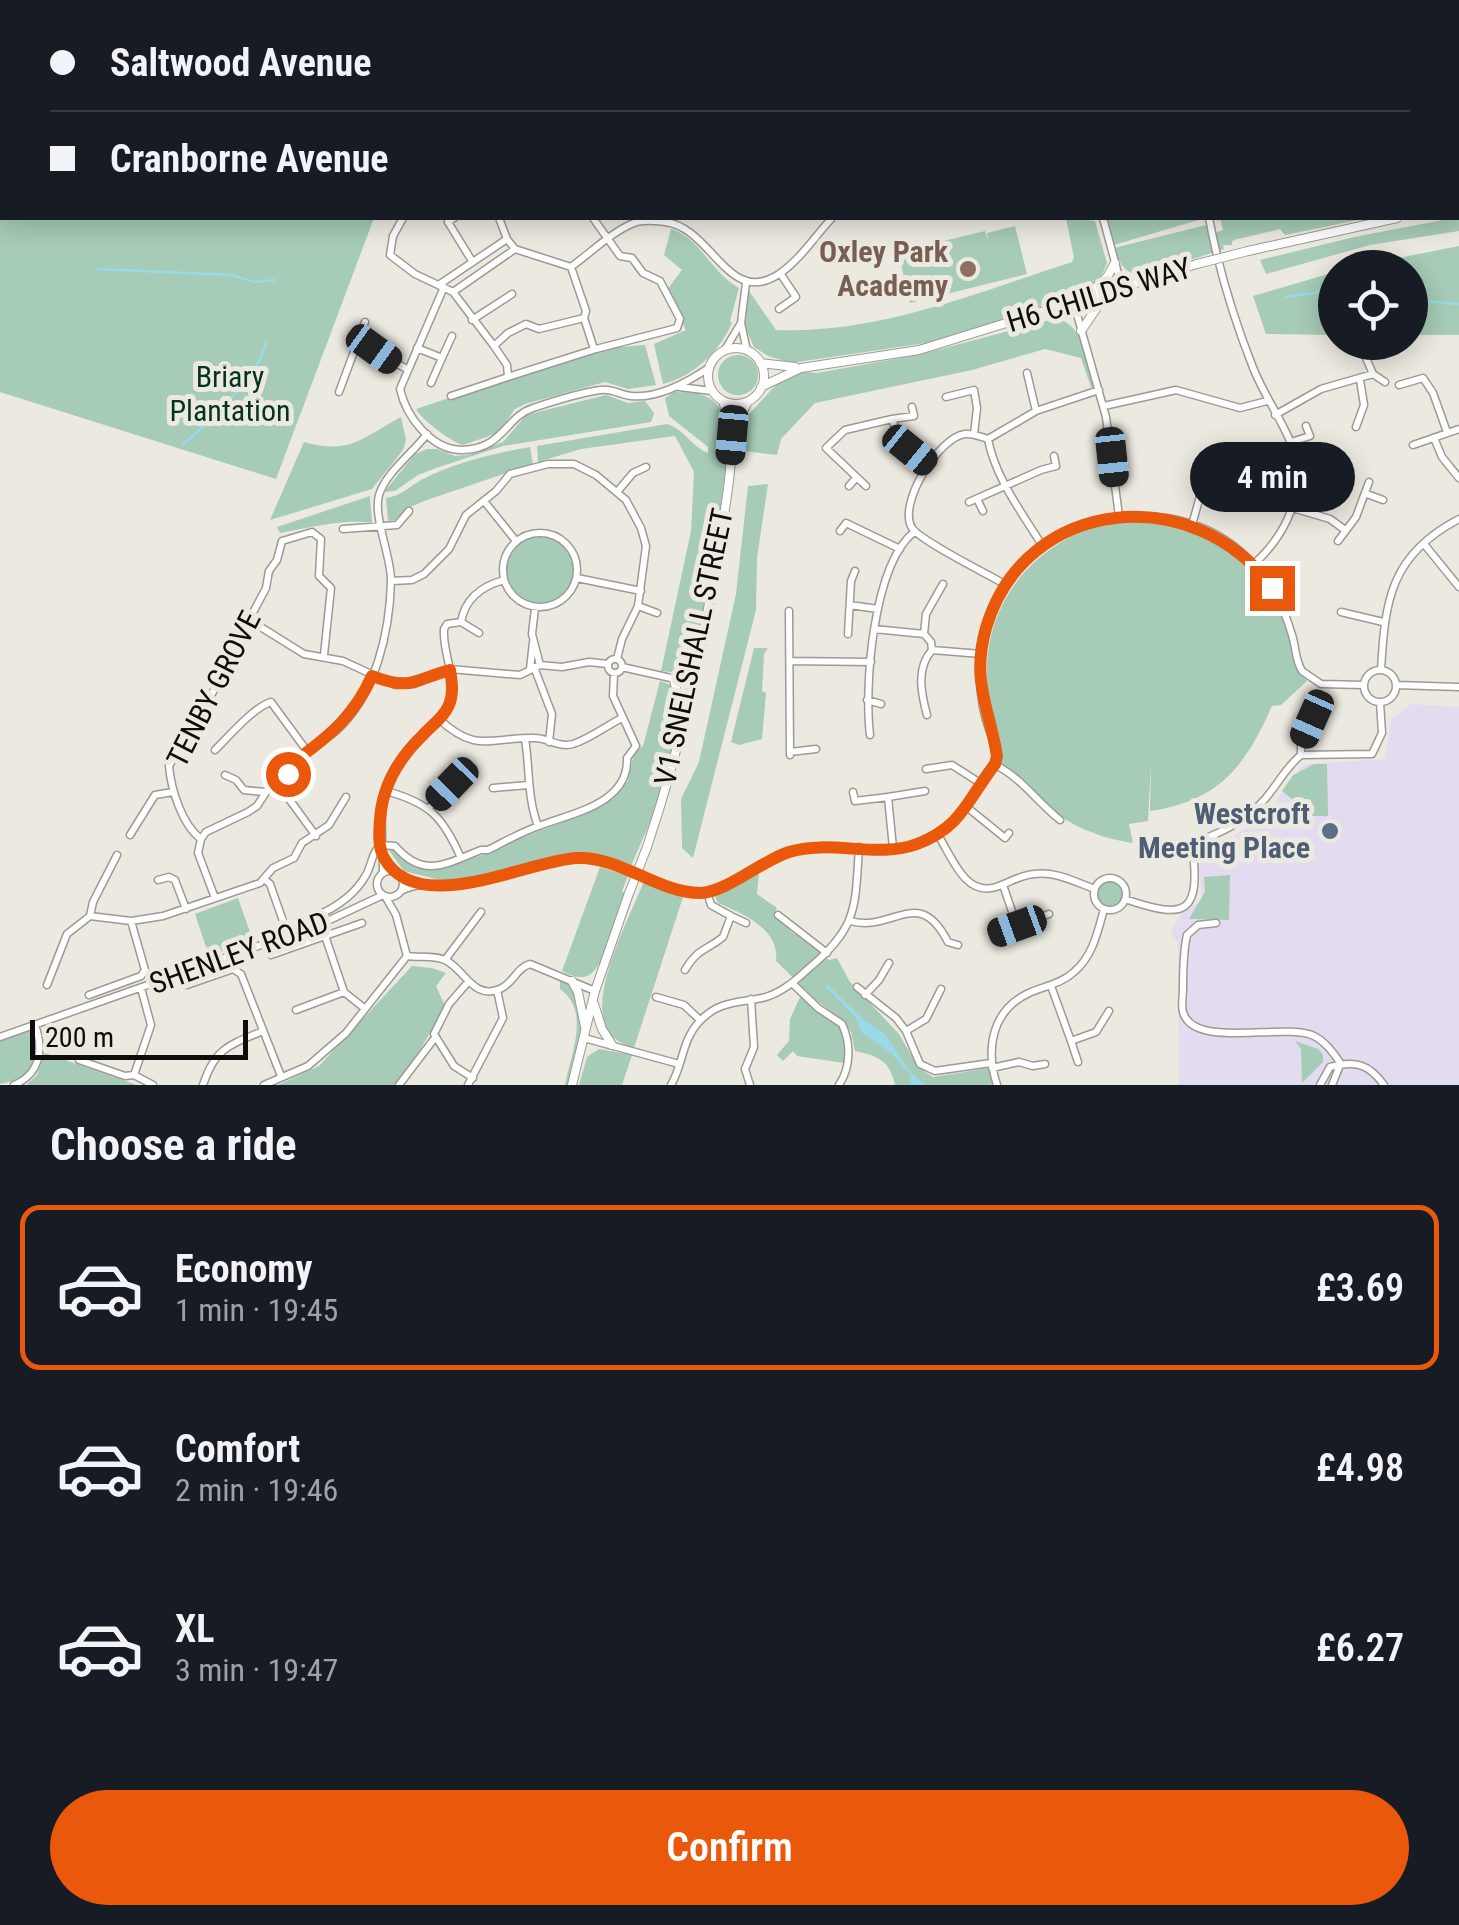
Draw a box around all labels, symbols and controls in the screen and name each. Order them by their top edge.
text: Saltwood Avenue [110,41,371,85]
text: Cranborne Avenue [110,137,389,181]
place label: Oxley Park Academy [819,234,949,303]
street label: H6 CHILDS WAY [1002,250,1196,339]
map controls [1318,250,1428,360]
button: locate [1318,250,1428,360]
marker: Oxley Park Academy [957,258,979,280]
car [341,319,407,379]
park label: Briary Plantation [169,359,291,428]
car [714,404,750,466]
car [877,419,943,481]
car [1094,426,1130,488]
callout: 4 min [1190,443,1354,513]
text: 4 min [1237,458,1308,496]
street label: V1 SNELSHALL STREET [647,505,740,788]
route end [1250,566,1295,611]
street label: TENBY GROVE [159,605,268,773]
car [1286,685,1338,753]
route start [266,752,311,797]
car [420,752,484,816]
place label: Westcroft Meeting Place [1138,796,1310,865]
marker: Westcroft Meeting Place [1319,820,1341,842]
car [984,902,1050,950]
street label: SHENLEY ROAD [145,904,333,1001]
scale bar [30,1015,248,1060]
text: 200 m [45,1021,114,1054]
text: Choose a ride [50,1118,297,1171]
icon: car [55,1243,145,1333]
text: Economy [175,1247,312,1291]
text: £3.69 [1316,1266,1404,1310]
text: 1 min · 19:45 [175,1291,338,1329]
icon: car [55,1423,145,1513]
text: Comfort [175,1427,300,1471]
text: £4.98 [1316,1446,1404,1490]
text: 2 min · 19:46 [175,1471,338,1509]
icon: car [55,1603,145,1693]
text: XL [175,1607,214,1651]
text: £6.27 [1316,1626,1404,1670]
text: 3 min · 19:47 [175,1651,338,1689]
button: Confirm [50,1790,1409,1905]

